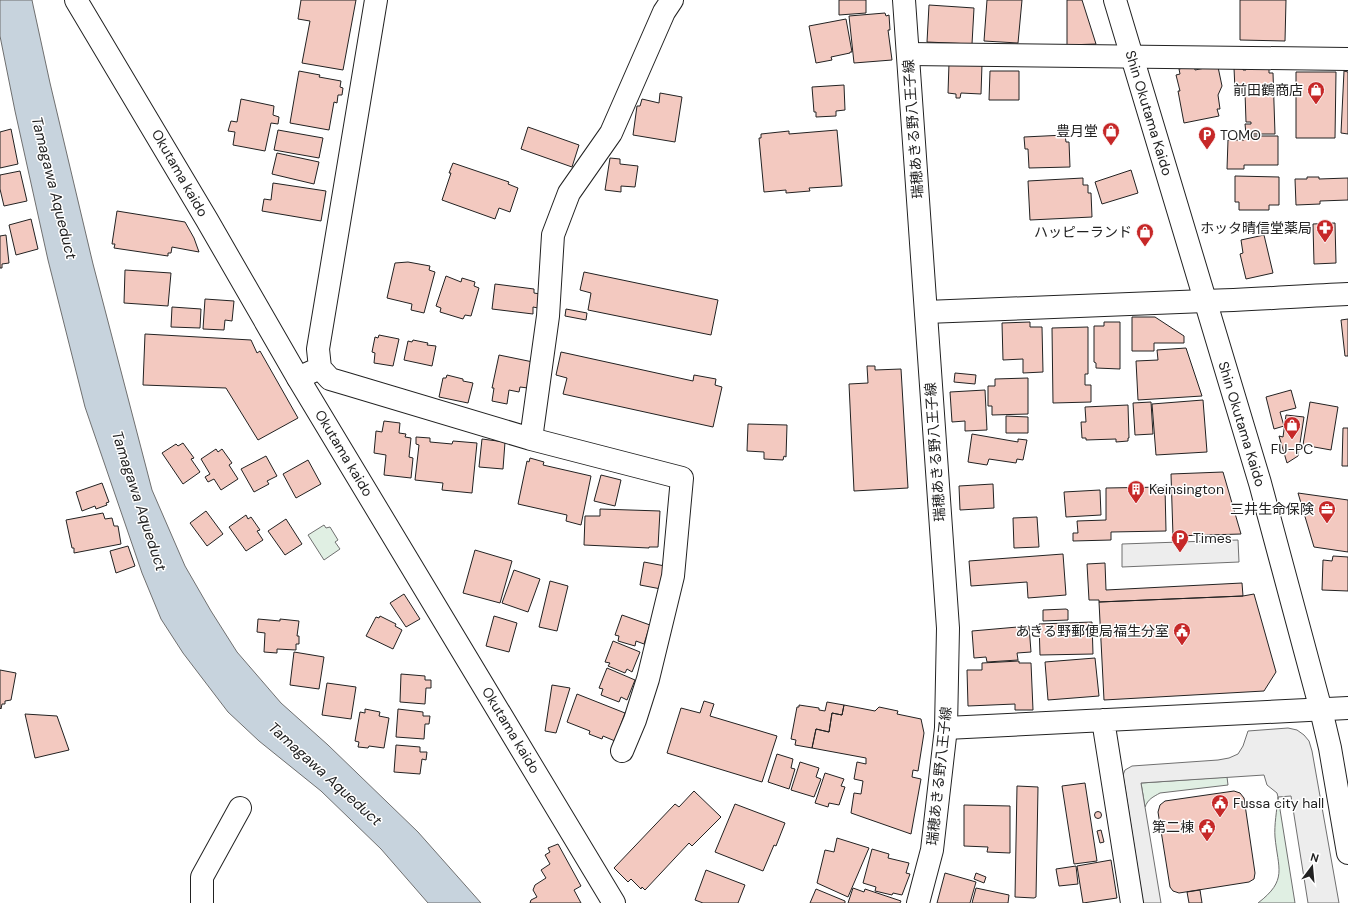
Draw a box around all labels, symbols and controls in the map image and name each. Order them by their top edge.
street label: Shin Okutama Kaido [1121,48,1177,178]
street label: 瑞穂あきる野八王子線 [899,59,927,199]
shop icon: 前田鶴商店 [1306,80,1326,105]
place label: 前田鶴商店 [1233,81,1303,99]
water label: Tamagawa Aqueduct [27,115,81,262]
shop icon: 豊月堂 [1101,121,1121,146]
place label: 豊月堂 [1056,122,1098,140]
parking icon: TOMO [1197,125,1217,150]
street label: Okutama kaido [148,126,212,220]
place label: TOMO [1220,126,1261,144]
pharmacy icon: ホッタ晴信堂薬局 [1315,218,1335,243]
place label: ホッタ晴信堂薬局 [1200,219,1312,237]
shop icon: ハッピーランド [1135,222,1155,247]
place label: ハッピーランド [1034,223,1132,241]
street label: Shin Okutama Kaido [1214,359,1270,489]
street label: 瑞穂あきる野八王子線 [921,382,949,522]
street label: Okutama kaido [311,406,377,500]
shop icon: FU-PC [1282,415,1302,440]
water label: Tamagawa Aqueduct [107,428,171,574]
place label: FU-PC [1271,440,1313,458]
building icon: Keinsington [1126,479,1146,504]
place label: Keinsington [1149,480,1224,498]
office icon: 三井生命保険 [1317,499,1337,524]
place label: 三井生命保険 [1230,500,1314,518]
parking icon: Times [1170,528,1190,553]
place label: Times [1193,529,1232,547]
public building icon: あきる野郵便局福生分室 [1172,621,1192,646]
place label: あきる野郵便局福生分室 [1015,622,1169,640]
street label: Okutama kaido [478,683,544,777]
street label: 瑞穂あきる野八王子線 [923,706,955,846]
water label: Tamagawa Aqueduct [264,718,386,830]
public building icon: Fussa city hall [1210,793,1230,818]
place label: Fussa city hall [1233,794,1324,812]
public building icon: 第二棟 [1197,817,1217,842]
place label: 第二棟 [1152,818,1194,836]
north arrow [1292,847,1332,887]
text: N [1309,850,1321,865]

